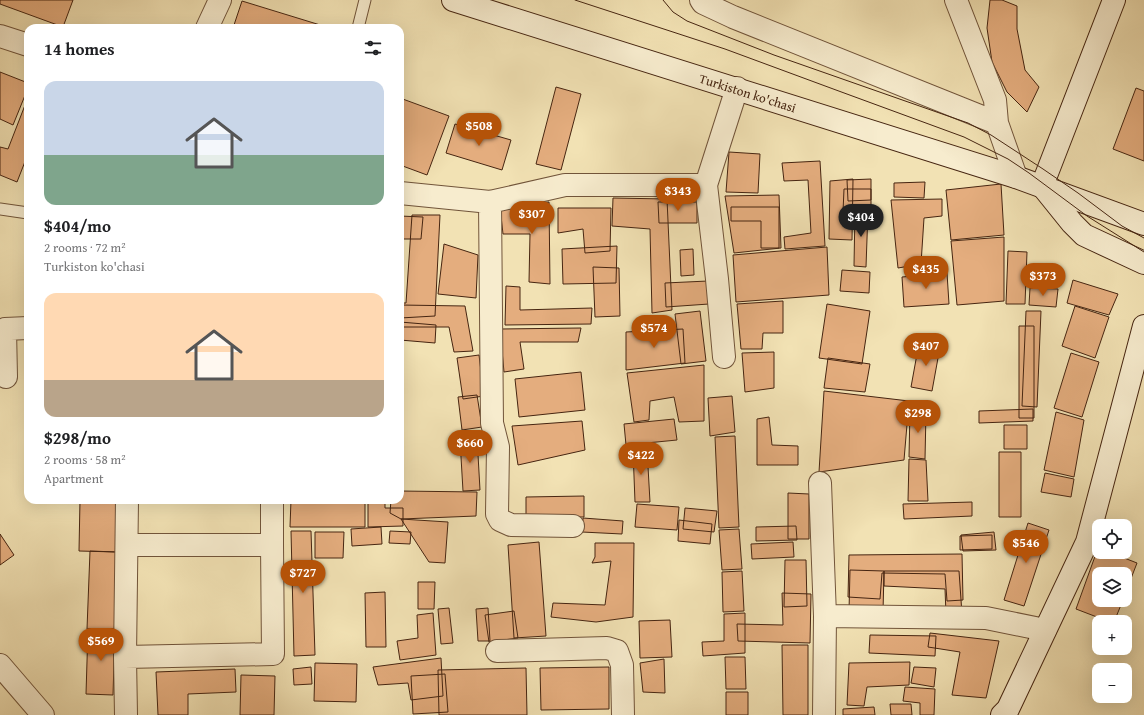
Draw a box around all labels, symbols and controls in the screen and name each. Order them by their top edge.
text: 14 homes [44,36,115,61]
icon: filters [362,37,384,59]
street label: Turkiston ko'chasi [697,69,799,117]
icon: home [178,107,250,179]
pin: $508 [455,113,503,147]
text: $508 [466,116,492,135]
pin: $343 [654,178,702,212]
text: $343 [665,181,691,200]
pin: $307 [508,201,556,235]
text: $307 [519,204,545,223]
pin: $404 [837,204,885,238]
text: $404 [848,207,874,226]
text: $404/mo [44,213,111,238]
text: 2 rooms · 72 m² [44,238,126,257]
pin: $435 [902,256,950,290]
text: Turkiston ko'chasi [44,257,145,276]
text: $435 [913,259,939,278]
pin: $373 [1019,263,1067,297]
text: $373 [1030,266,1056,285]
pin: $574 [630,315,678,349]
text: $574 [641,318,667,337]
icon: home [178,319,250,391]
pin: $407 [902,333,950,367]
text: $407 [913,336,939,355]
pin: $298 [894,400,942,434]
text: $298 [905,403,931,422]
text: $298/mo [44,425,111,450]
pin: $660 [446,430,494,464]
text: $660 [457,433,483,452]
pin: $422 [617,442,665,476]
text: $422 [628,445,654,464]
text: 2 rooms · 58 m² [44,450,126,469]
text: Apartment [44,469,104,488]
map controls [1092,519,1132,703]
button: locate [1092,519,1132,559]
pin: $546 [1002,530,1050,564]
text: $546 [1013,533,1039,552]
pin: $727 [279,560,327,594]
text: $727 [290,563,316,582]
button: layers [1092,567,1132,607]
button: + [1092,615,1132,655]
pin: $569 [77,628,125,662]
text: $569 [88,631,114,650]
button: − [1092,663,1132,703]

